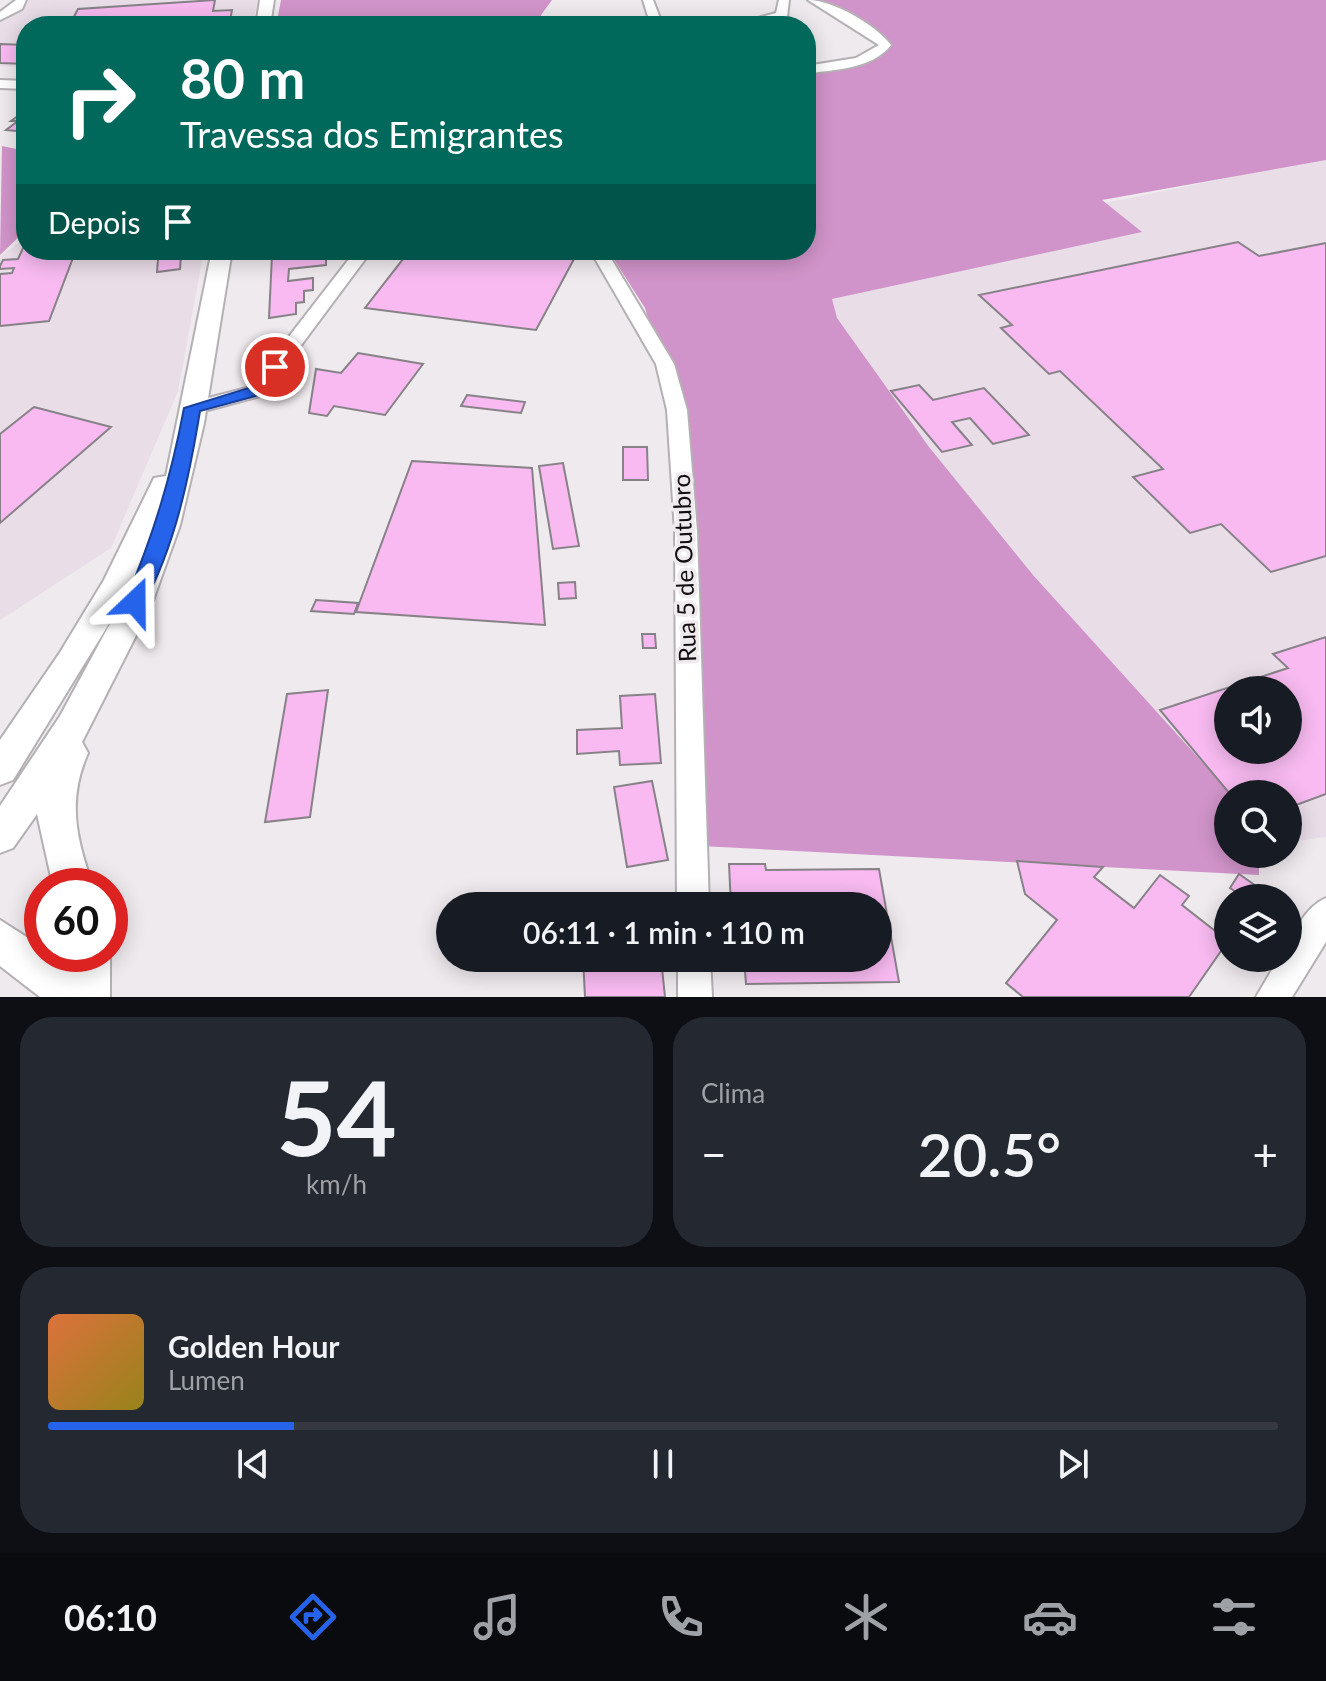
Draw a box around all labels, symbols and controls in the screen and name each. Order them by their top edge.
text: 80 m [180,44,305,111]
icon: right [48,48,152,152]
text: Travessa dos Emigrantes [180,112,564,156]
icon: arrive [156,200,200,244]
text: Depois [48,204,140,240]
pin [241,333,309,401]
icon: arrive [253,345,297,389]
street label: Rua 5 de Outubro [666,474,701,663]
position arrow [93,560,177,644]
map controls [1214,676,1302,972]
button: sound [1214,676,1302,764]
button: search [1214,780,1302,868]
speed limit sign: 60 [24,868,128,972]
button: layers [1214,884,1302,972]
text: 06:11 · 1 min · 110 m [523,914,805,950]
text: 54 [276,1053,397,1178]
text: Clima [701,1077,765,1109]
text: 20.5° [918,1118,1061,1190]
text: − [701,1128,727,1180]
text: + [1252,1128,1278,1180]
text: km/h [306,1168,367,1200]
text: Golden Hour [168,1328,340,1364]
text: Lumen [168,1364,245,1396]
icon: previous [231,1442,275,1486]
icon: pause [641,1442,685,1486]
icon: next [1051,1442,1095,1486]
icon: directions [285,1589,341,1645]
icon: music [469,1589,525,1645]
icon: phone [653,1589,709,1645]
icon: climate [838,1589,894,1645]
icon: car [1022,1589,1078,1645]
icon: filters [1206,1589,1262,1645]
text: 06:10 [64,1595,157,1639]

